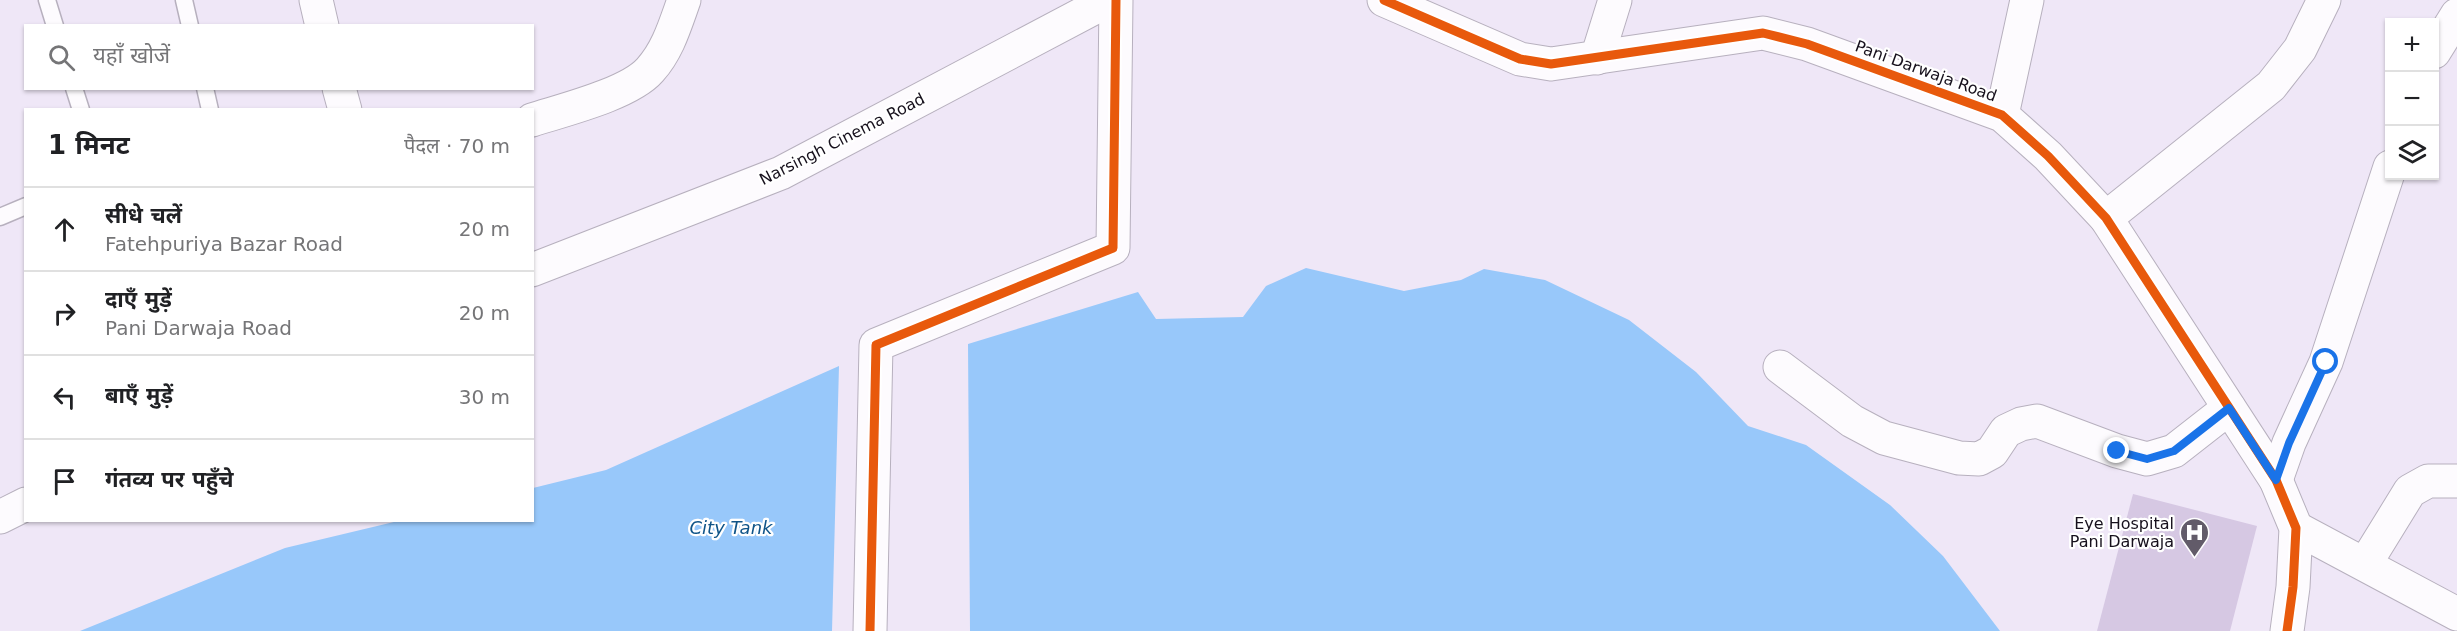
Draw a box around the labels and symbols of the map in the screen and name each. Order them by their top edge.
street label: Pani Darwaja Road [1853,37,1999,105]
street label: Narsingh Cinema Road [756,89,928,189]
route start [2312,348,2338,374]
route end [2103,437,2129,463]
place label: Eye Hospital Pani Darwaja [2070,514,2174,551]
hospital icon: Eye Hospital Pani Darwaja [2179,516,2211,558]
water label: City Tank [690,517,774,538]

